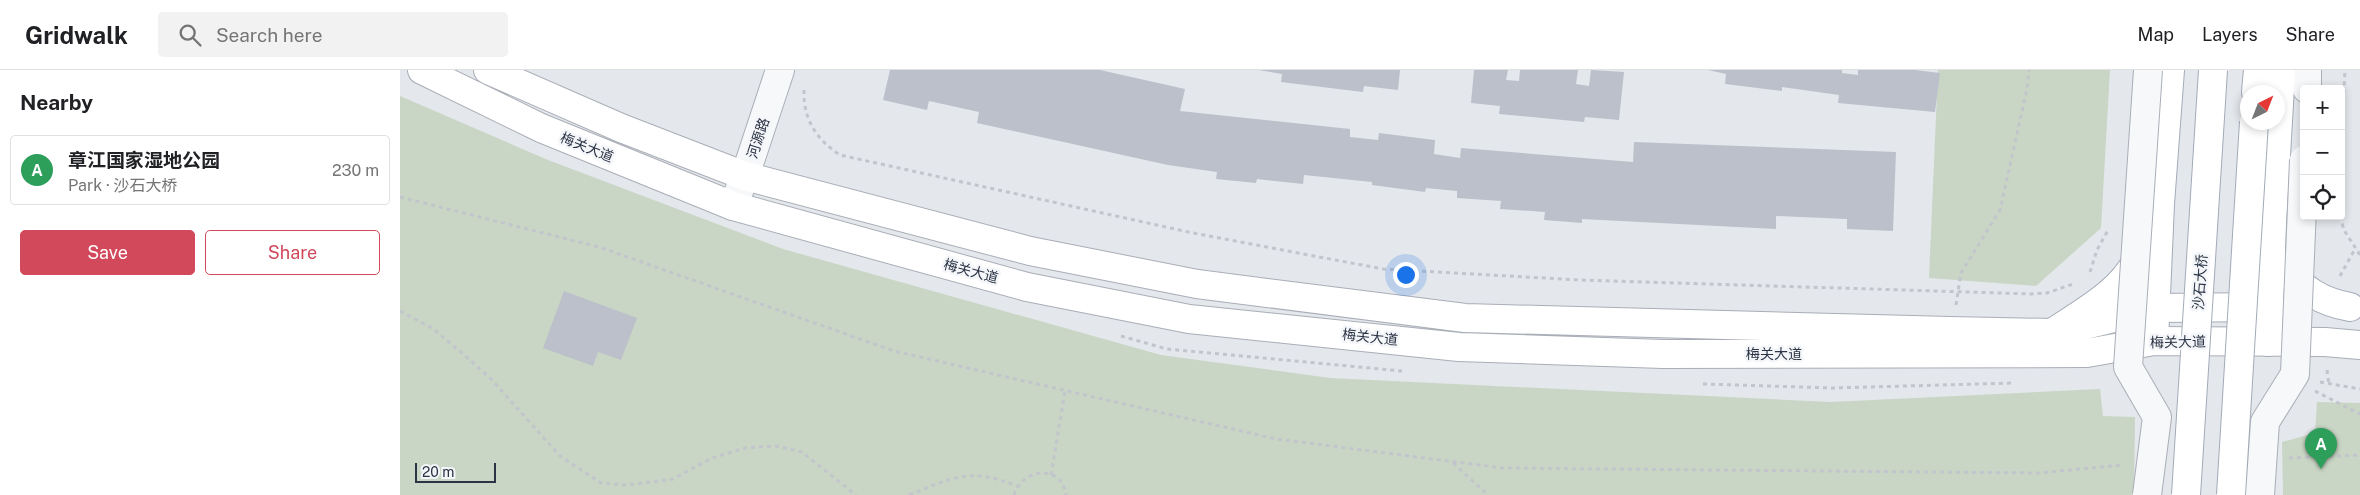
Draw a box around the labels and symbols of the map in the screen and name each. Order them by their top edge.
north arrow [2240,85,2285,130]
street label: 河源路 [744,116,772,160]
street label: 梅关大道 [558,129,616,165]
street label: 沙石大桥 [2190,254,2210,310]
street label: 梅关大道 [942,256,1000,286]
your location [1393,262,1419,288]
street label: 梅关大道 [1341,326,1399,348]
street label: 梅关大道 [2150,334,2206,350]
street label: 梅关大道 [1746,346,1802,362]
pin: A [2305,428,2337,469]
scale bar [415,460,496,483]

